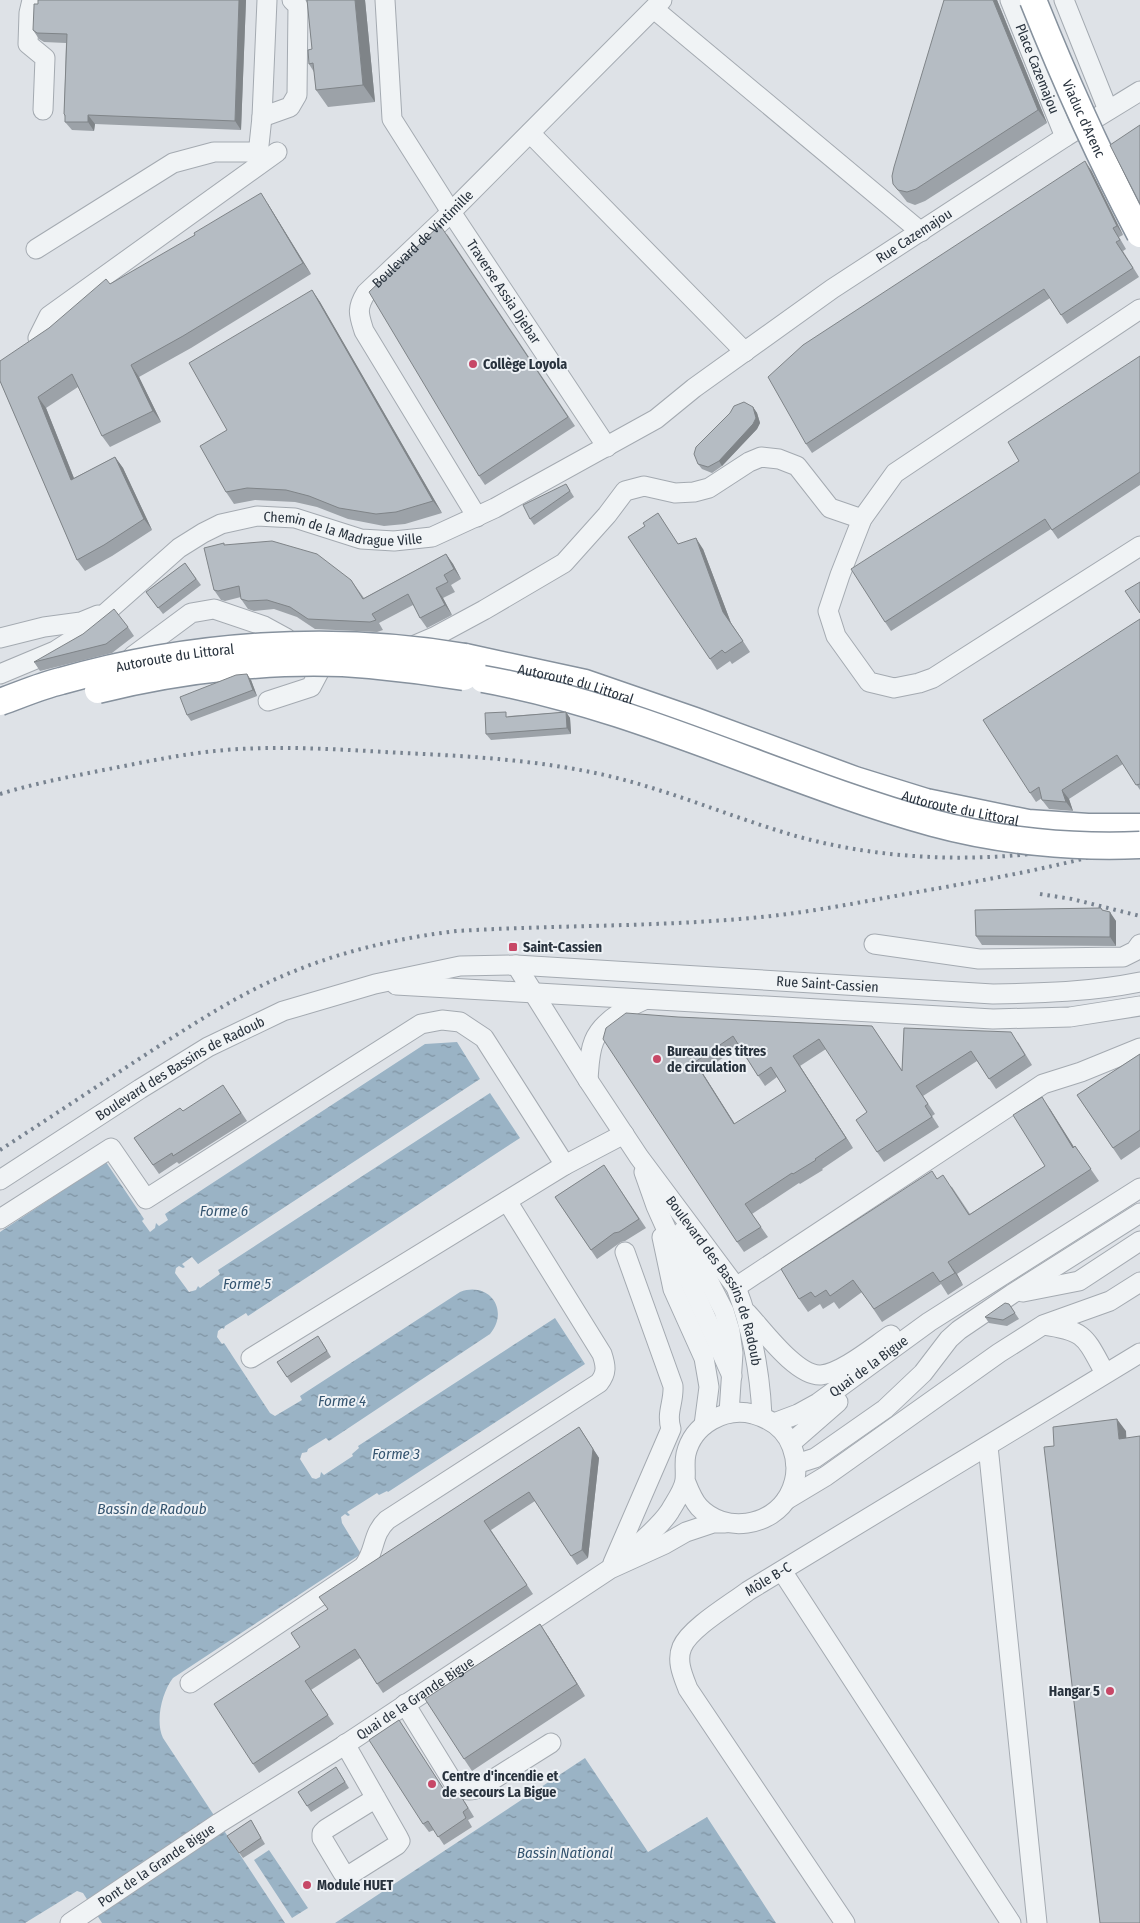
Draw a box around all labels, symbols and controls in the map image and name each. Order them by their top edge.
street label: Place Cazemajou [1011,21,1063,116]
street label: Viaduc d'Arenc [1058,77,1108,161]
street label: Boulevard de Vintimille [369,187,477,292]
street label: Rue Cazemajou [873,205,955,267]
street label: Traverse Assia Djebar [463,237,544,347]
place label: Collège Loyola [483,356,567,373]
marker: Collège Loyola [467,358,479,370]
street label: Chemin de la Madrague Ville [263,508,423,550]
street label: Autoroute du Littoral [114,641,235,676]
street label: Autoroute du Littoral [516,661,636,708]
street label: Autoroute du Littoral [900,787,1021,830]
place label: Saint-Cassien [523,939,602,956]
marker: Saint-Cassien [507,941,519,953]
street label: Rue Saint-Cassien [776,973,879,996]
street label: Boulevard des Bassins de Radoub [92,1013,267,1125]
place label: Bureau des titres de circulation [667,1043,766,1076]
marker: Bureau des titres de circulation [651,1053,663,1065]
street label: Boulevard des Bassins de Radoub [662,1193,765,1367]
water label: Forme 6 [200,1202,249,1220]
water label: Forme 5 [223,1275,271,1293]
street label: Quai de la Bigue [826,1332,912,1401]
water label: Forme 4 [318,1392,366,1410]
water label: Forme 3 [372,1445,420,1463]
water label: Bassin de Radoub [97,1500,207,1518]
street label: Môle B-C [742,1559,795,1600]
street label: Quai de la Grande Bigue [353,1653,478,1744]
place label: Hangar 5 [1049,1683,1100,1700]
marker: Hangar 5 [1104,1685,1116,1697]
place label: Centre d'incendie et de secours La Bigue [442,1768,560,1801]
marker: Centre d'incendie et de secours La Bigue [426,1778,438,1790]
street label: Pont de la Grande Bigue [95,1820,219,1911]
water label: Bassin National [517,1844,613,1862]
place label: Module HUET [317,1877,393,1894]
marker: Module HUET [301,1879,313,1891]

